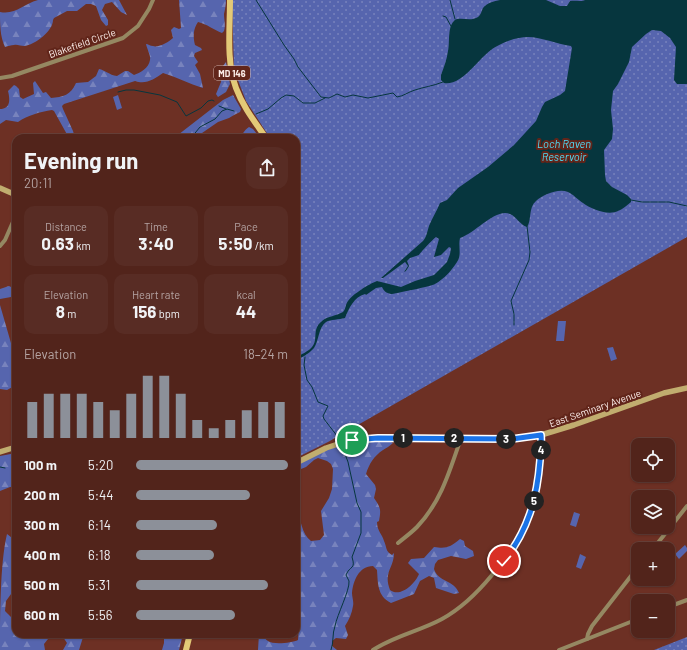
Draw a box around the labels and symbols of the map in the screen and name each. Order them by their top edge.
street label: Blakefield Circle [47,26,117,60]
road number: MD 146 [214,66,250,80]
water label: Loch Raven Reservoir [537,137,591,163]
street label: East Seminary Avenue [547,387,643,429]
pin [335,423,369,457]
pin: 1 [393,428,413,448]
pin: 2 [444,428,464,448]
pin: 3 [496,429,516,449]
pin: 4 [531,440,551,460]
pin: 5 [524,491,544,511]
pin [487,544,521,578]

